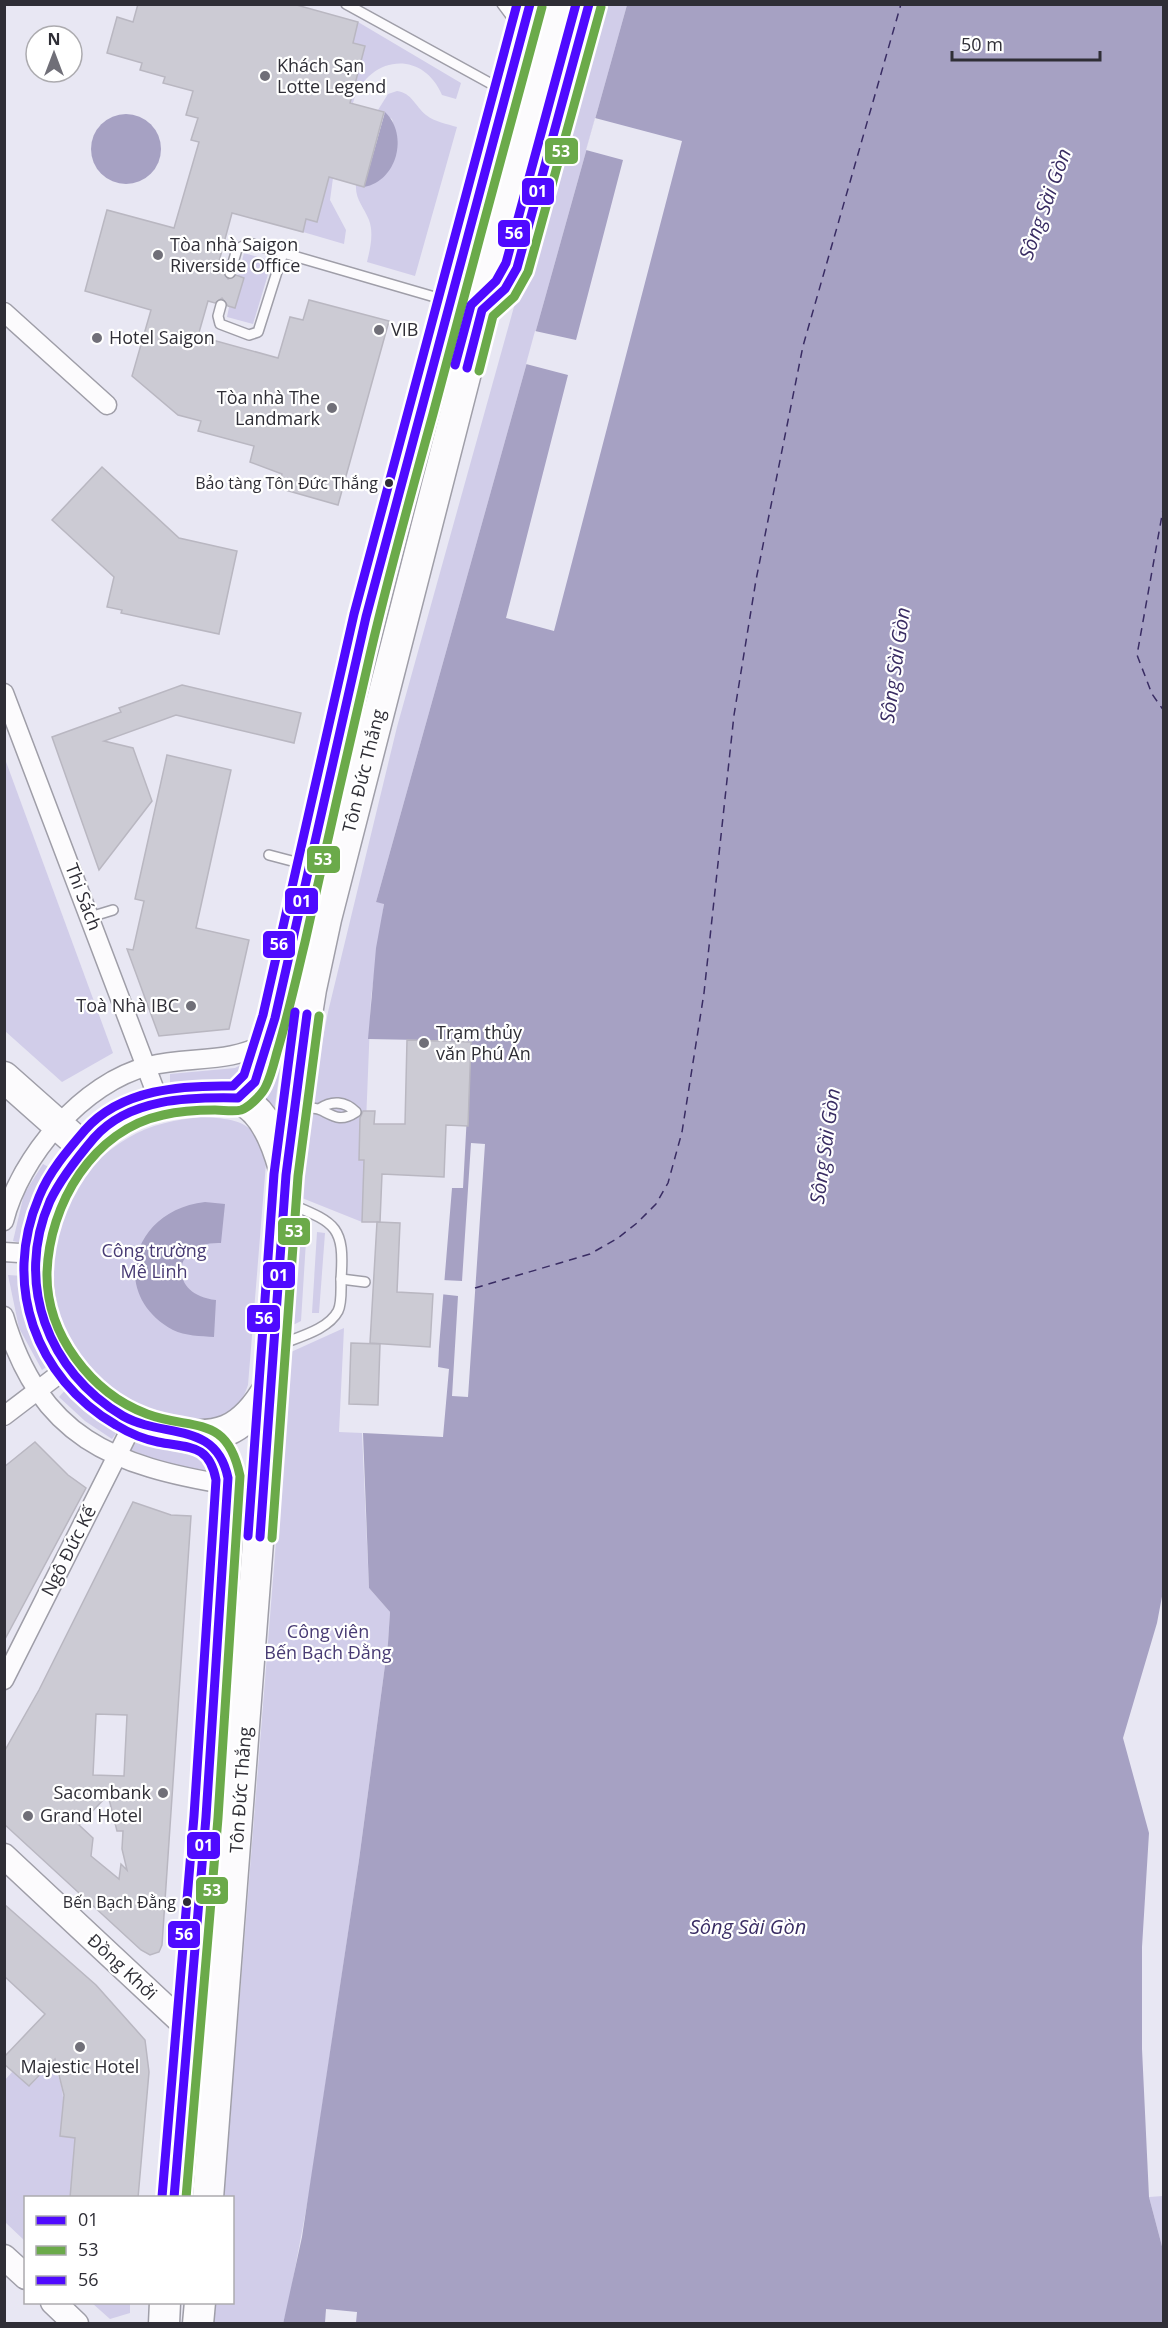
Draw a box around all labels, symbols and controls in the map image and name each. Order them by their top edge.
north arrow [24,24,84,84]
scale bar [952,24,1100,62]
text: N [47,28,61,50]
text: 50 m [961,32,1003,56]
place label: Khách Sạn Lotte Legend [277,53,386,98]
marker: Khách Sạn Lotte Legend [258,69,272,83]
line badge: 53 [544,137,579,165]
text: 53 [552,140,570,162]
water label: Sông Sài Gòn [1012,144,1077,263]
line badge: 01 [521,177,555,206]
text: 01 [529,180,547,202]
line badge: 56 [497,219,531,248]
text: 56 [505,222,523,244]
place label: Tòa nhà Saigon Riverside Office [170,232,300,277]
marker: Tòa nhà Saigon Riverside Office [151,248,165,262]
place label: VIB [391,317,418,341]
marker: VIB [372,323,386,337]
place label: Hotel Saigon [109,325,215,349]
marker: Hotel Saigon [90,331,104,345]
place label: Tòa nhà The Landmark [217,385,321,430]
marker: Tòa nhà The Landmark [325,401,339,415]
place label: Bảo tàng Tôn Đức Thắng [195,472,378,494]
marker: Bảo tàng Tôn Đức Thắng [383,477,395,489]
water label: Sông Sài Gòn [873,605,916,724]
street label: Tôn Đức Thắng [336,706,390,835]
line badge: 53 [306,845,341,874]
text: 53 [314,848,332,870]
street label: Thi Sách [60,860,108,933]
line badge: 01 [284,887,319,915]
text: 01 [293,890,311,912]
line badge: 56 [262,930,296,959]
text: 56 [270,933,288,955]
place label: Toà Nhà IBC [76,993,179,1017]
marker: Toà Nhà IBC [184,999,198,1013]
place label: Trạm thủy văn Phú An [436,1020,531,1065]
marker: Trạm thủy văn Phú An [417,1036,431,1050]
water label: Sông Sài Gòn [803,1086,846,1205]
line badge: 53 [277,1217,311,1246]
text: 53 [285,1220,303,1242]
park label: Công trường Mê Linh [101,1238,207,1283]
line badge: 01 [262,1261,296,1289]
text: 01 [270,1264,288,1286]
line badge: 56 [246,1304,281,1333]
text: 56 [255,1307,273,1329]
street label: Ngô Ðức Kế [35,1501,101,1600]
park label: Công viên Bến Bạch Đằng [264,1619,392,1664]
street label: Tôn Ðức Thắng [224,1726,256,1854]
place label: Sacombank [54,1780,152,1804]
marker: Sacombank [156,1786,170,1800]
place label: Grand Hotel [40,1803,142,1827]
marker: Grand Hotel [21,1809,35,1823]
line badge: 01 [186,1831,221,1860]
text: 01 [195,1834,213,1856]
line badge: 53 [195,1876,229,1905]
text: 53 [203,1879,221,1901]
place label: Bến Bạch Đằng [63,1891,176,1913]
marker: Bến Bạch Đằng [181,1896,193,1908]
water label: Sông Sài Gòn [690,1913,806,1940]
line badge: 56 [167,1920,201,1949]
text: 56 [175,1923,193,1945]
street label: Ðồng Khởi [83,1928,163,2005]
marker: Majestic Hotel [73,2040,87,2054]
place label: Majestic Hotel [21,2054,139,2078]
legend [24,2196,234,2304]
text: 01 [78,2207,99,2231]
text: 53 [78,2237,99,2261]
text: 56 [78,2267,99,2291]

